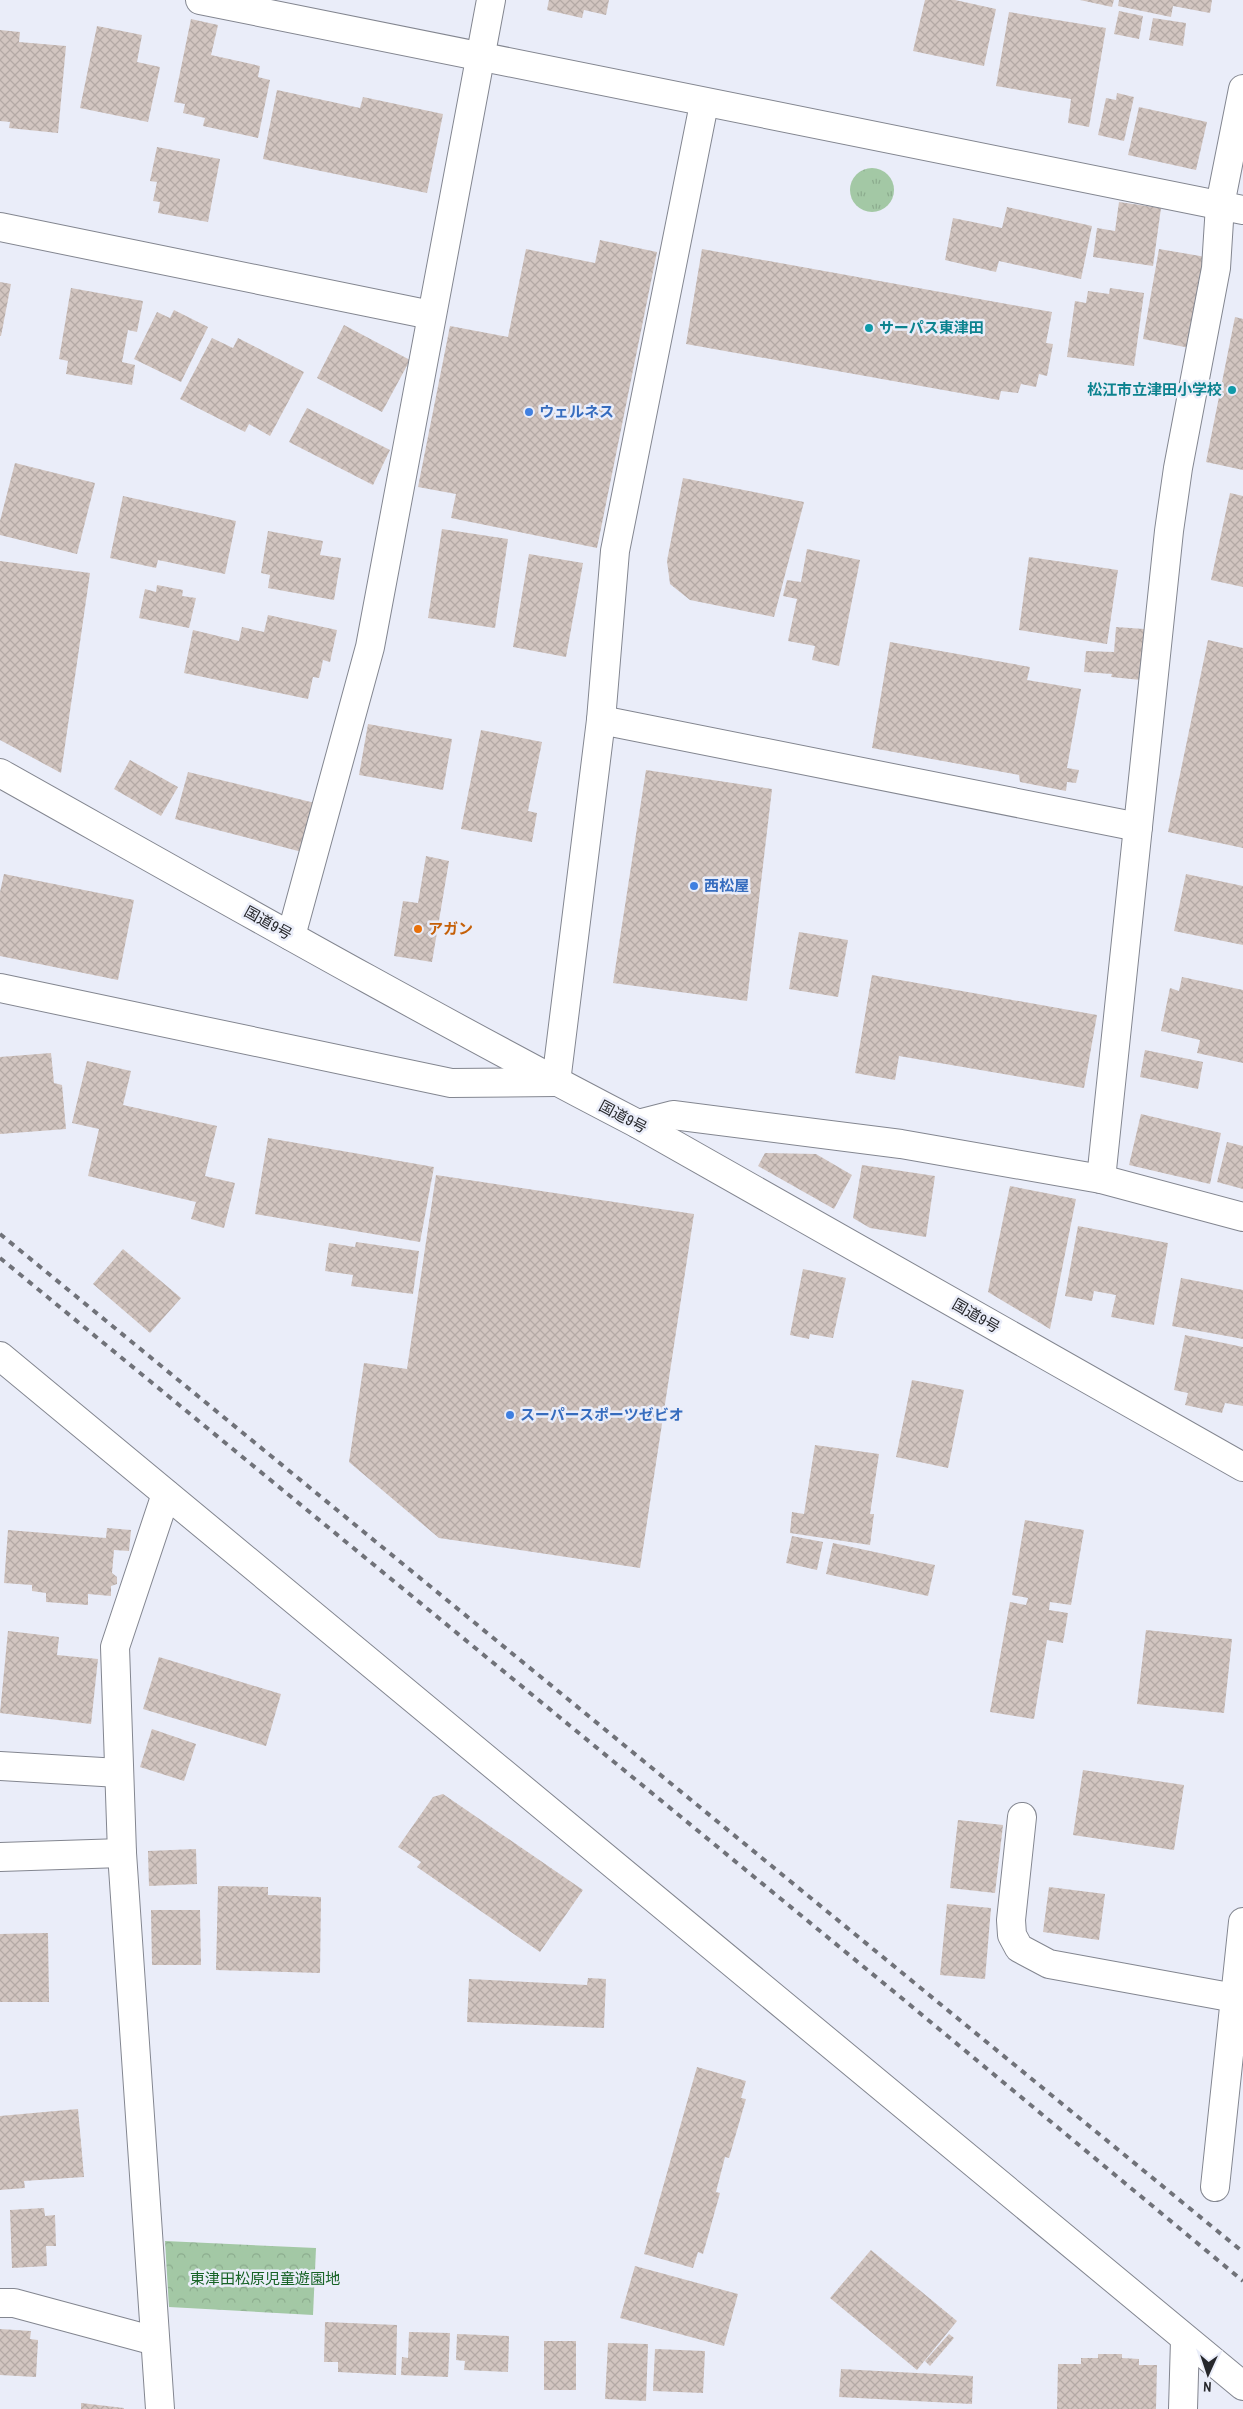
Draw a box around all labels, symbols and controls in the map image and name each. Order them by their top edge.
place label: サーパス東津田 [879,317,984,338]
marker: サーパス東津田 [863,322,875,334]
place label: 松江市立津田小学校 [1087,379,1222,400]
marker: 松江市立津田小学校 [1226,384,1238,396]
place label: ウェルネス [539,401,614,422]
marker: ウェルネス [523,406,535,418]
place label: 西松屋 [704,875,749,896]
marker: 西松屋 [688,880,700,892]
street label: 国道9号 [240,901,296,944]
place label: アガン [428,918,473,939]
marker: アガン [412,923,424,935]
street label: 国道9号 [595,1095,651,1138]
street label: 国道9号 [949,1294,1004,1338]
place label: スーパースポーツゼビオ [520,1404,684,1425]
marker: スーパースポーツゼビオ [504,1409,516,1421]
park label: 東津田松原児童遊園地 [190,2268,340,2289]
north arrow [1183,2349,1233,2399]
text: N [1203,2378,1212,2396]

